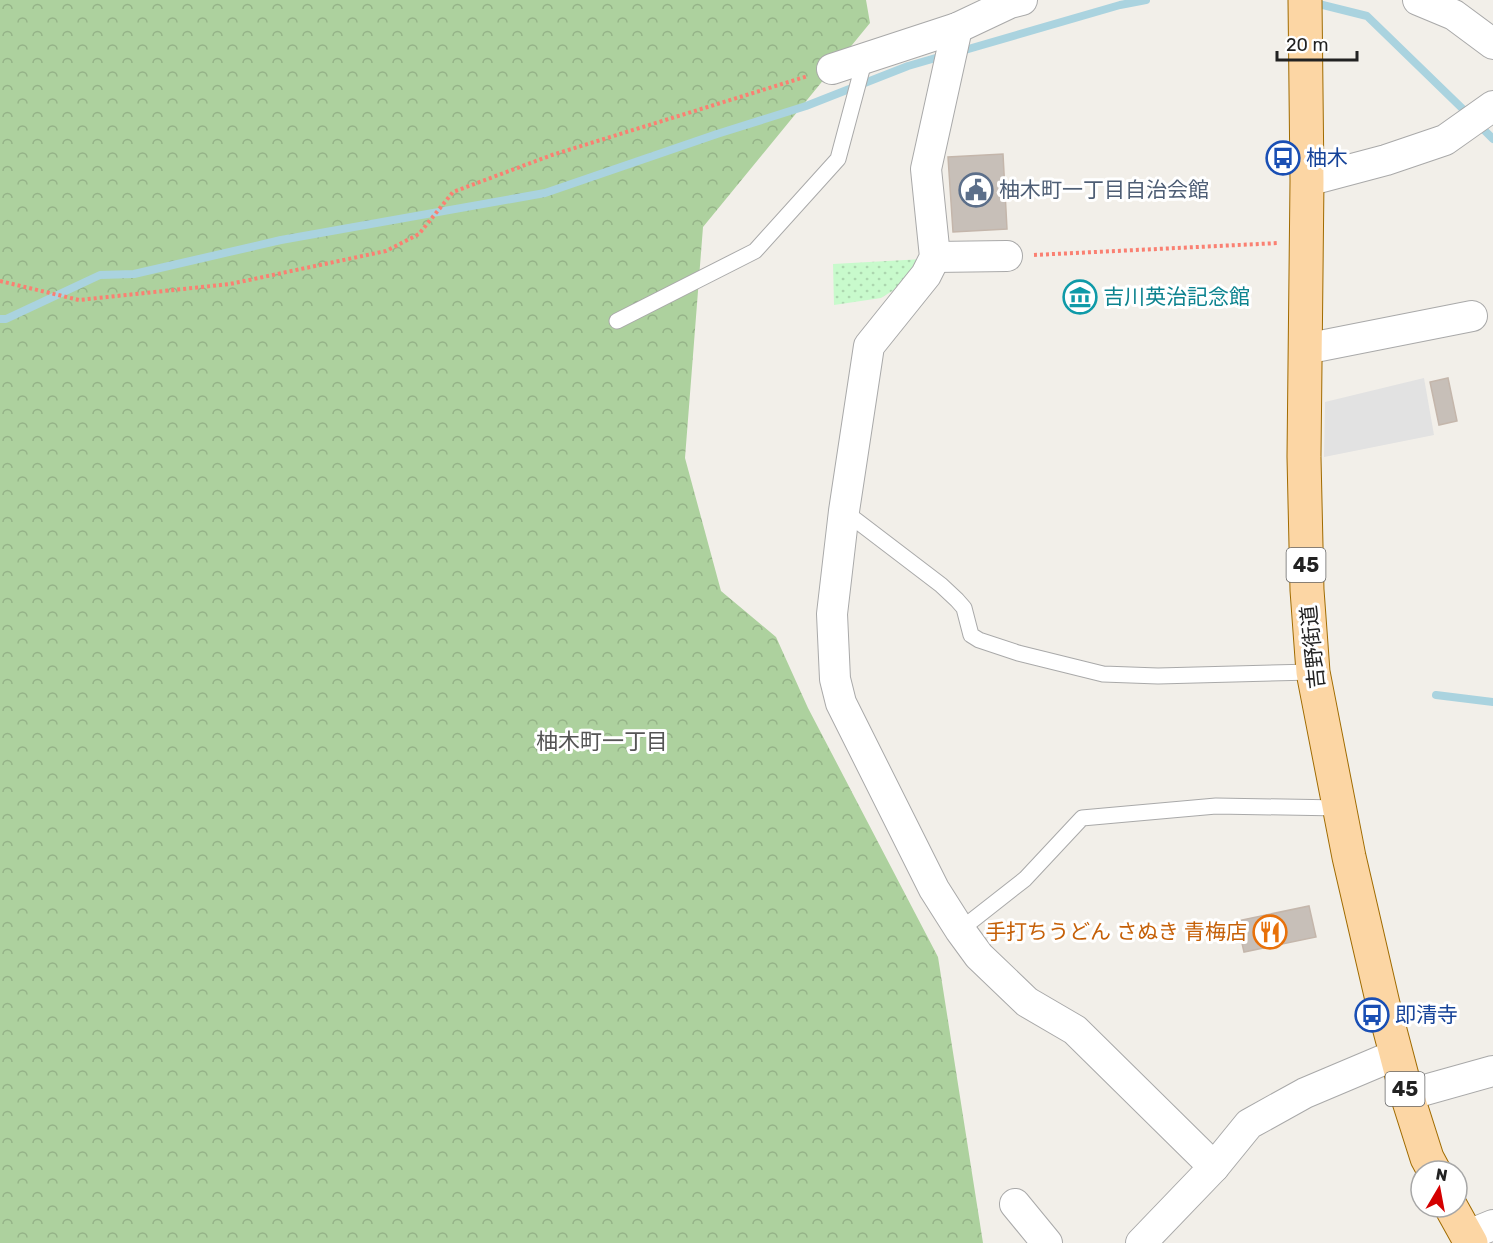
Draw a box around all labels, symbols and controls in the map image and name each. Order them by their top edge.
scale bar [1277,24,1356,62]
text: 20 m [1286,34,1328,56]
bus stop icon: 柚木 [1265,140,1301,176]
place label: 柚木 [1306,145,1348,170]
public building icon: 柚木町一丁目自治会館 [958,172,994,208]
place label: 柚木町一丁目自治会館 [999,177,1209,202]
museum icon: 吉川英治記念館 [1062,279,1098,315]
place label: 吉川英治記念館 [1103,284,1250,309]
road number: 45 [1286,548,1326,582]
street label: 吉野街道 [1296,604,1329,690]
district label: 柚木町一丁目 [536,728,668,755]
restaurant icon: 手打ちうどん さぬき 青梅店 [1252,914,1288,950]
place label: 手打ちうどん さぬき 青梅店 [985,919,1247,944]
bus stop icon: 即清寺 [1354,997,1390,1033]
place label: 即清寺 [1395,1002,1458,1027]
road number: 45 [1386,1072,1424,1106]
north arrow [1409,1159,1469,1219]
text: N [1434,1164,1449,1185]

